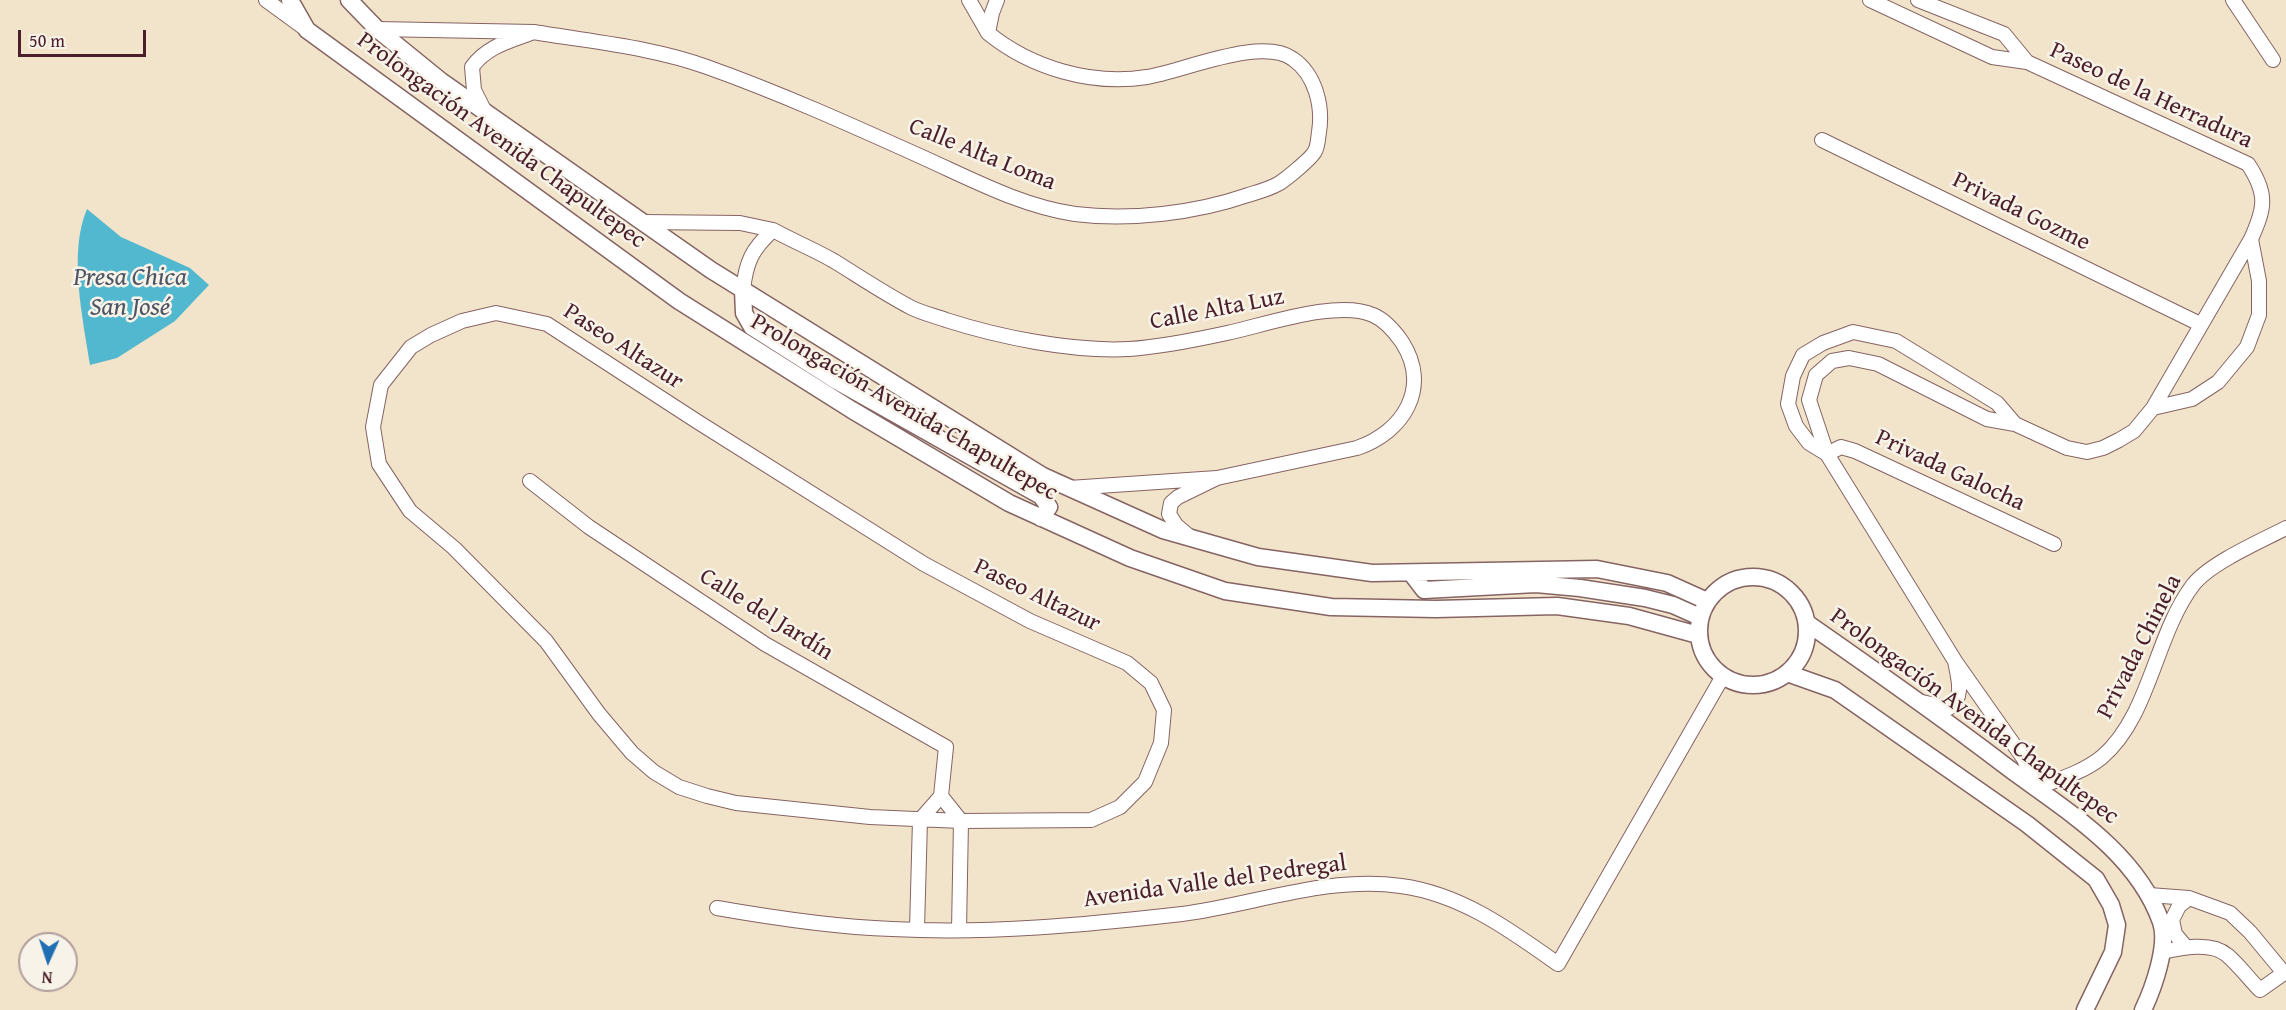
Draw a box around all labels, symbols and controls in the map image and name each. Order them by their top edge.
scale bar [21,18,148,56]
text: 50 m [29,27,65,54]
street label: Prolongación Avenida Chapultepec [351,27,651,255]
street label: Paseo de la Herradura [2045,36,2257,156]
street label: Calle Alta Loma [904,112,1060,198]
street label: Privada Gozme [1947,166,2095,258]
water label: Presa Chica San José [73,262,187,324]
street label: Calle Alta Luz [1148,283,1286,337]
street label: Paseo Altazur [558,298,688,396]
street label: Prolongación Avenida Chapultepec [745,308,1063,508]
street label: Privada Galocha [1871,424,2029,518]
street label: Paseo Altazur [969,553,1105,639]
street label: Calle del Jardín [694,562,838,668]
street label: Privada Chinela [2091,570,2189,724]
street label: Prolongación Avenida Chapultepec [1824,603,2124,831]
street label: Avenida Valle del Pedregal [1082,849,1348,915]
north arrow [18,932,78,992]
text: N [41,966,53,990]

